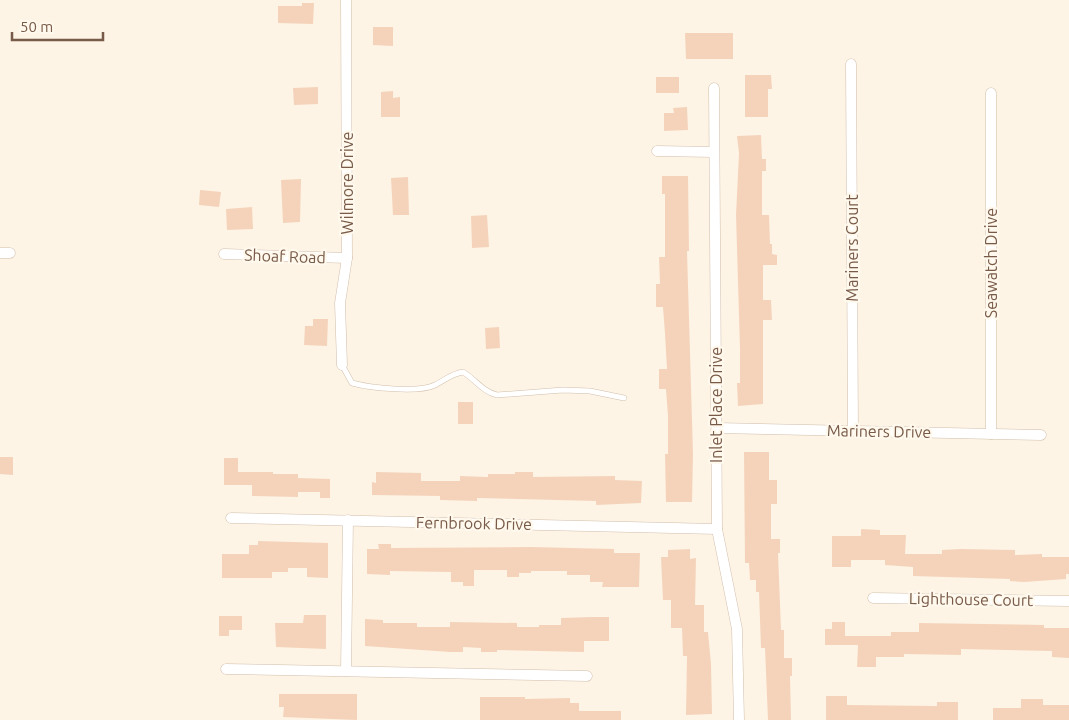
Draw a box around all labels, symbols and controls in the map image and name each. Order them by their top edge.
scale bar [12,10,104,42]
text: 50 m [20,18,53,35]
street label: Wilmore Drive [338,132,356,234]
street label: Mariners Court [843,194,861,302]
street label: Seawatch Drive [982,208,1000,318]
street label: Shoaf Road [244,246,326,266]
street label: Inlet Place Drive [707,347,725,463]
street label: Mariners Drive [827,421,931,441]
street label: Fernbrook Drive [416,513,532,533]
street label: Lighthouse Court [909,589,1034,609]

